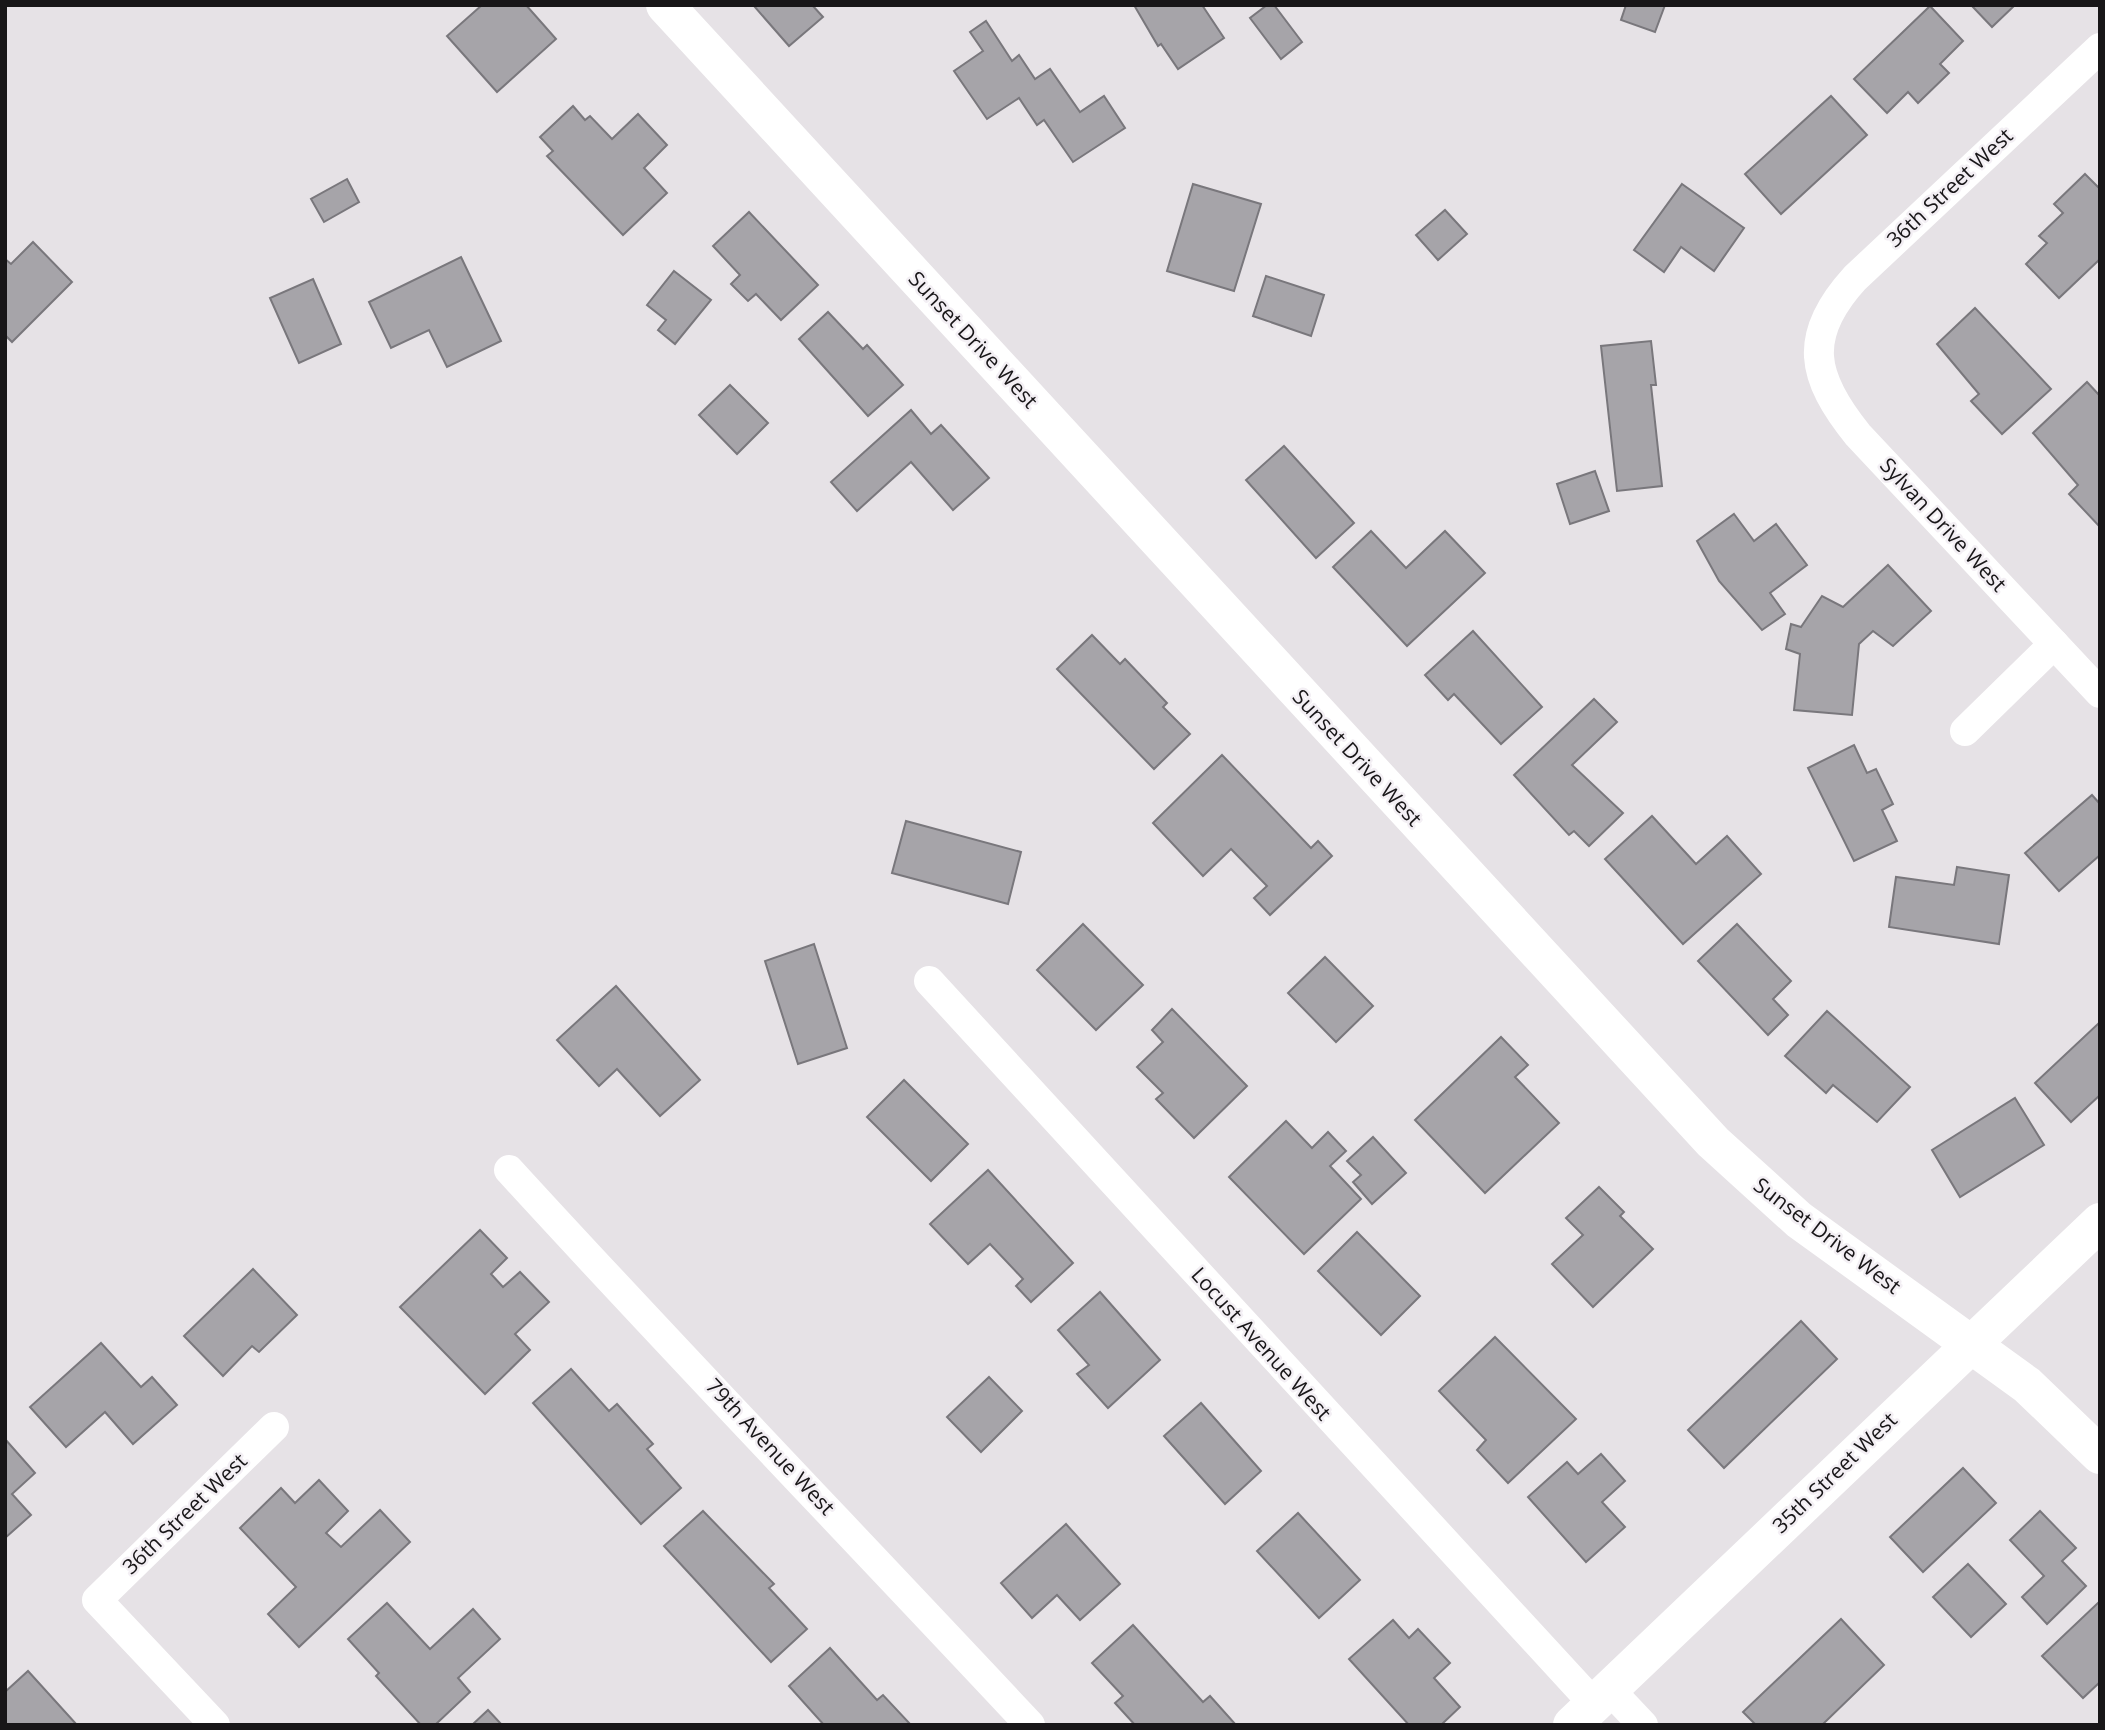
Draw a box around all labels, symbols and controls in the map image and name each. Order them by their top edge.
street label: 36th Street West [1880,122,2018,253]
street label: Sunset Drive West [903,265,1045,414]
street label: Sylvan Drive West [1874,451,2013,597]
street label: Sunset Drive West [1287,683,1429,832]
street label: Sunset Drive West [1748,1171,1907,1300]
street label: Locust Avenue West [1186,1261,1338,1426]
street label: 79th Avenue West [700,1372,841,1521]
street label: 35th Street West [1766,1406,1903,1539]
street label: 36th Street West [116,1447,253,1580]

